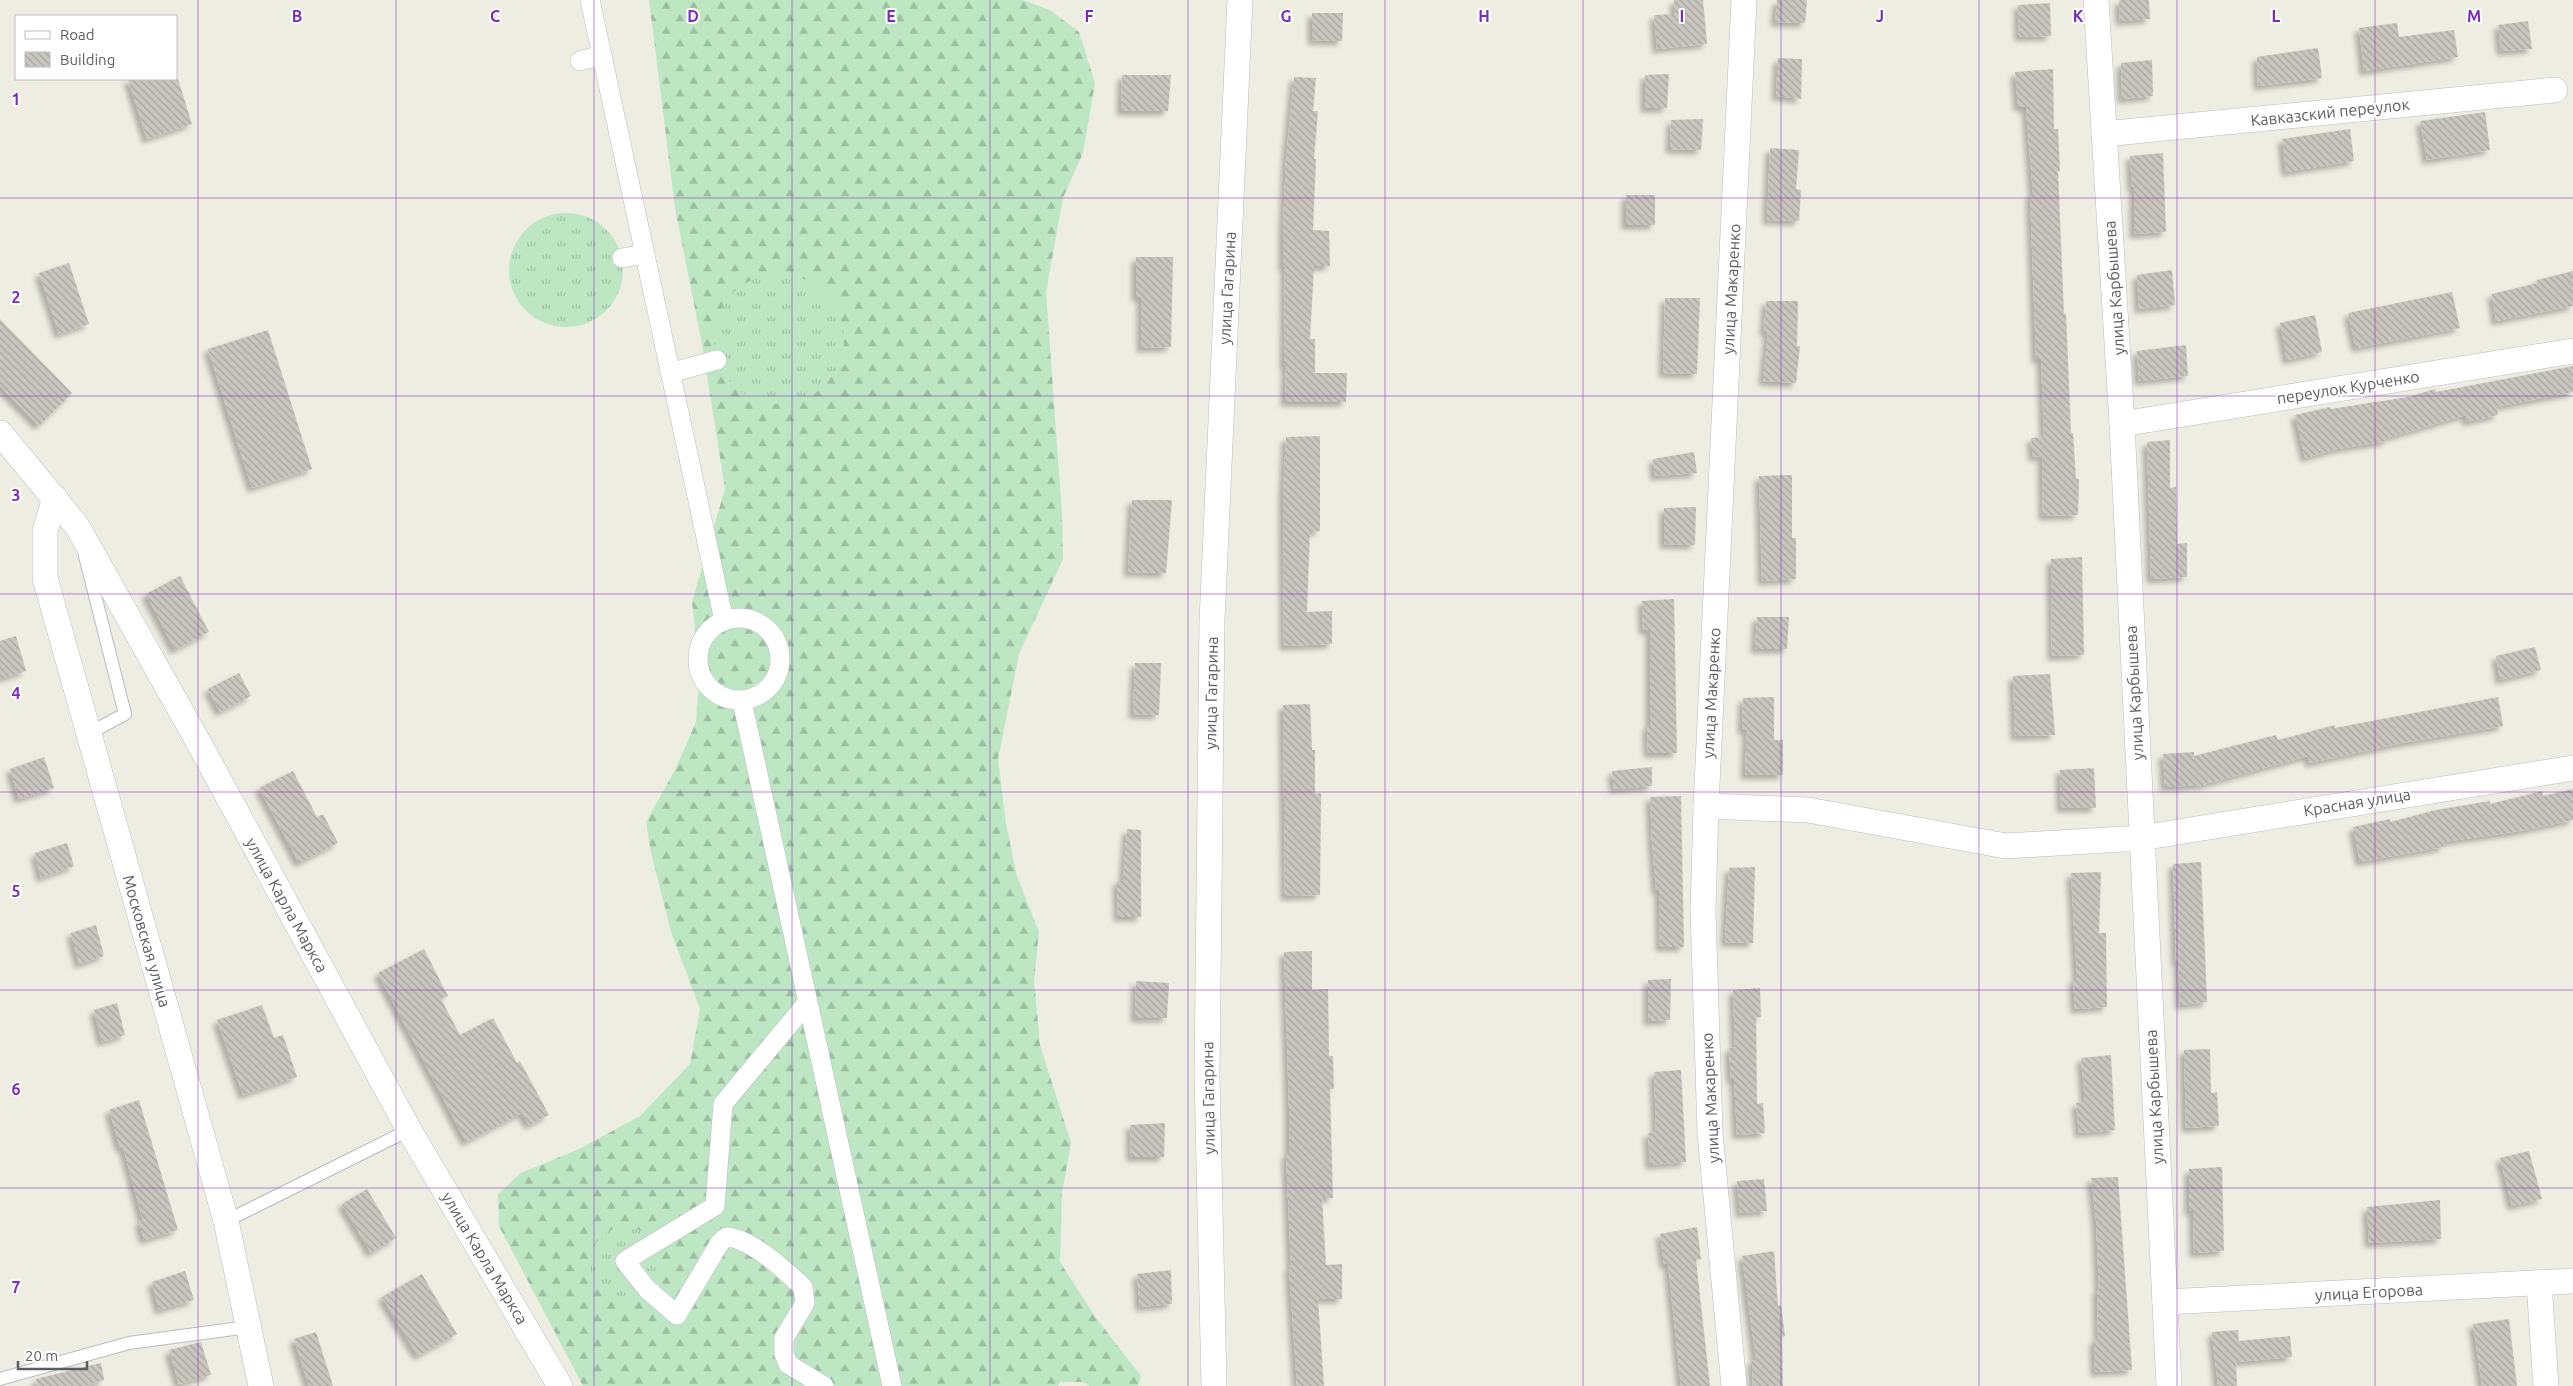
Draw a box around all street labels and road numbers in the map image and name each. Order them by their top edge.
street label: Кавказский переулок [2250,95,2410,129]
street label: улица Карбышева [2100,220,2128,356]
street label: улица Макаренко [1719,223,1743,355]
street label: улица Гагарина [1215,231,1239,345]
street label: переулок Курченко [2275,367,2421,407]
street label: улица Карбышева [2121,625,2147,761]
street label: улица Макаренко [1699,627,1723,759]
street label: улица Гагарина [1201,636,1221,750]
street label: Красная улица [2302,785,2412,819]
street label: улица Карла Маркса [242,835,332,975]
street label: Московская улица [119,873,175,1009]
street label: улица Карбышева [2141,1029,2167,1165]
street label: улица Макаренко [1698,1032,1722,1164]
street label: улица Гагарина [1198,1041,1218,1155]
street label: улица Карла Маркса [438,1189,532,1327]
street label: улица Егорова [2315,1280,2423,1304]

